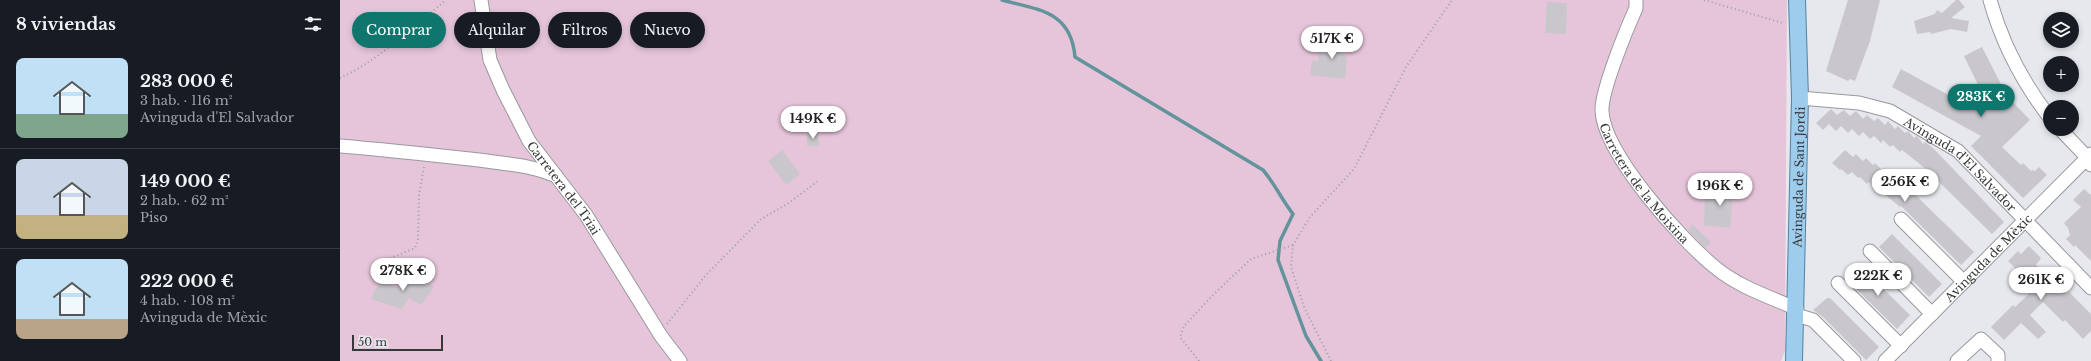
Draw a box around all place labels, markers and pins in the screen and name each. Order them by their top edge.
pin: 517K € [1299,26,1365,60]
pin: 283K € [1948,84,2014,118]
pin: 149K € [780,106,846,140]
pin: 256K € [1872,169,1938,203]
pin: 196K € [1687,173,1753,207]
pin: 278K € [370,258,436,292]
pin: 222K € [1845,263,1911,297]
pin: 261K € [2008,267,2074,301]

